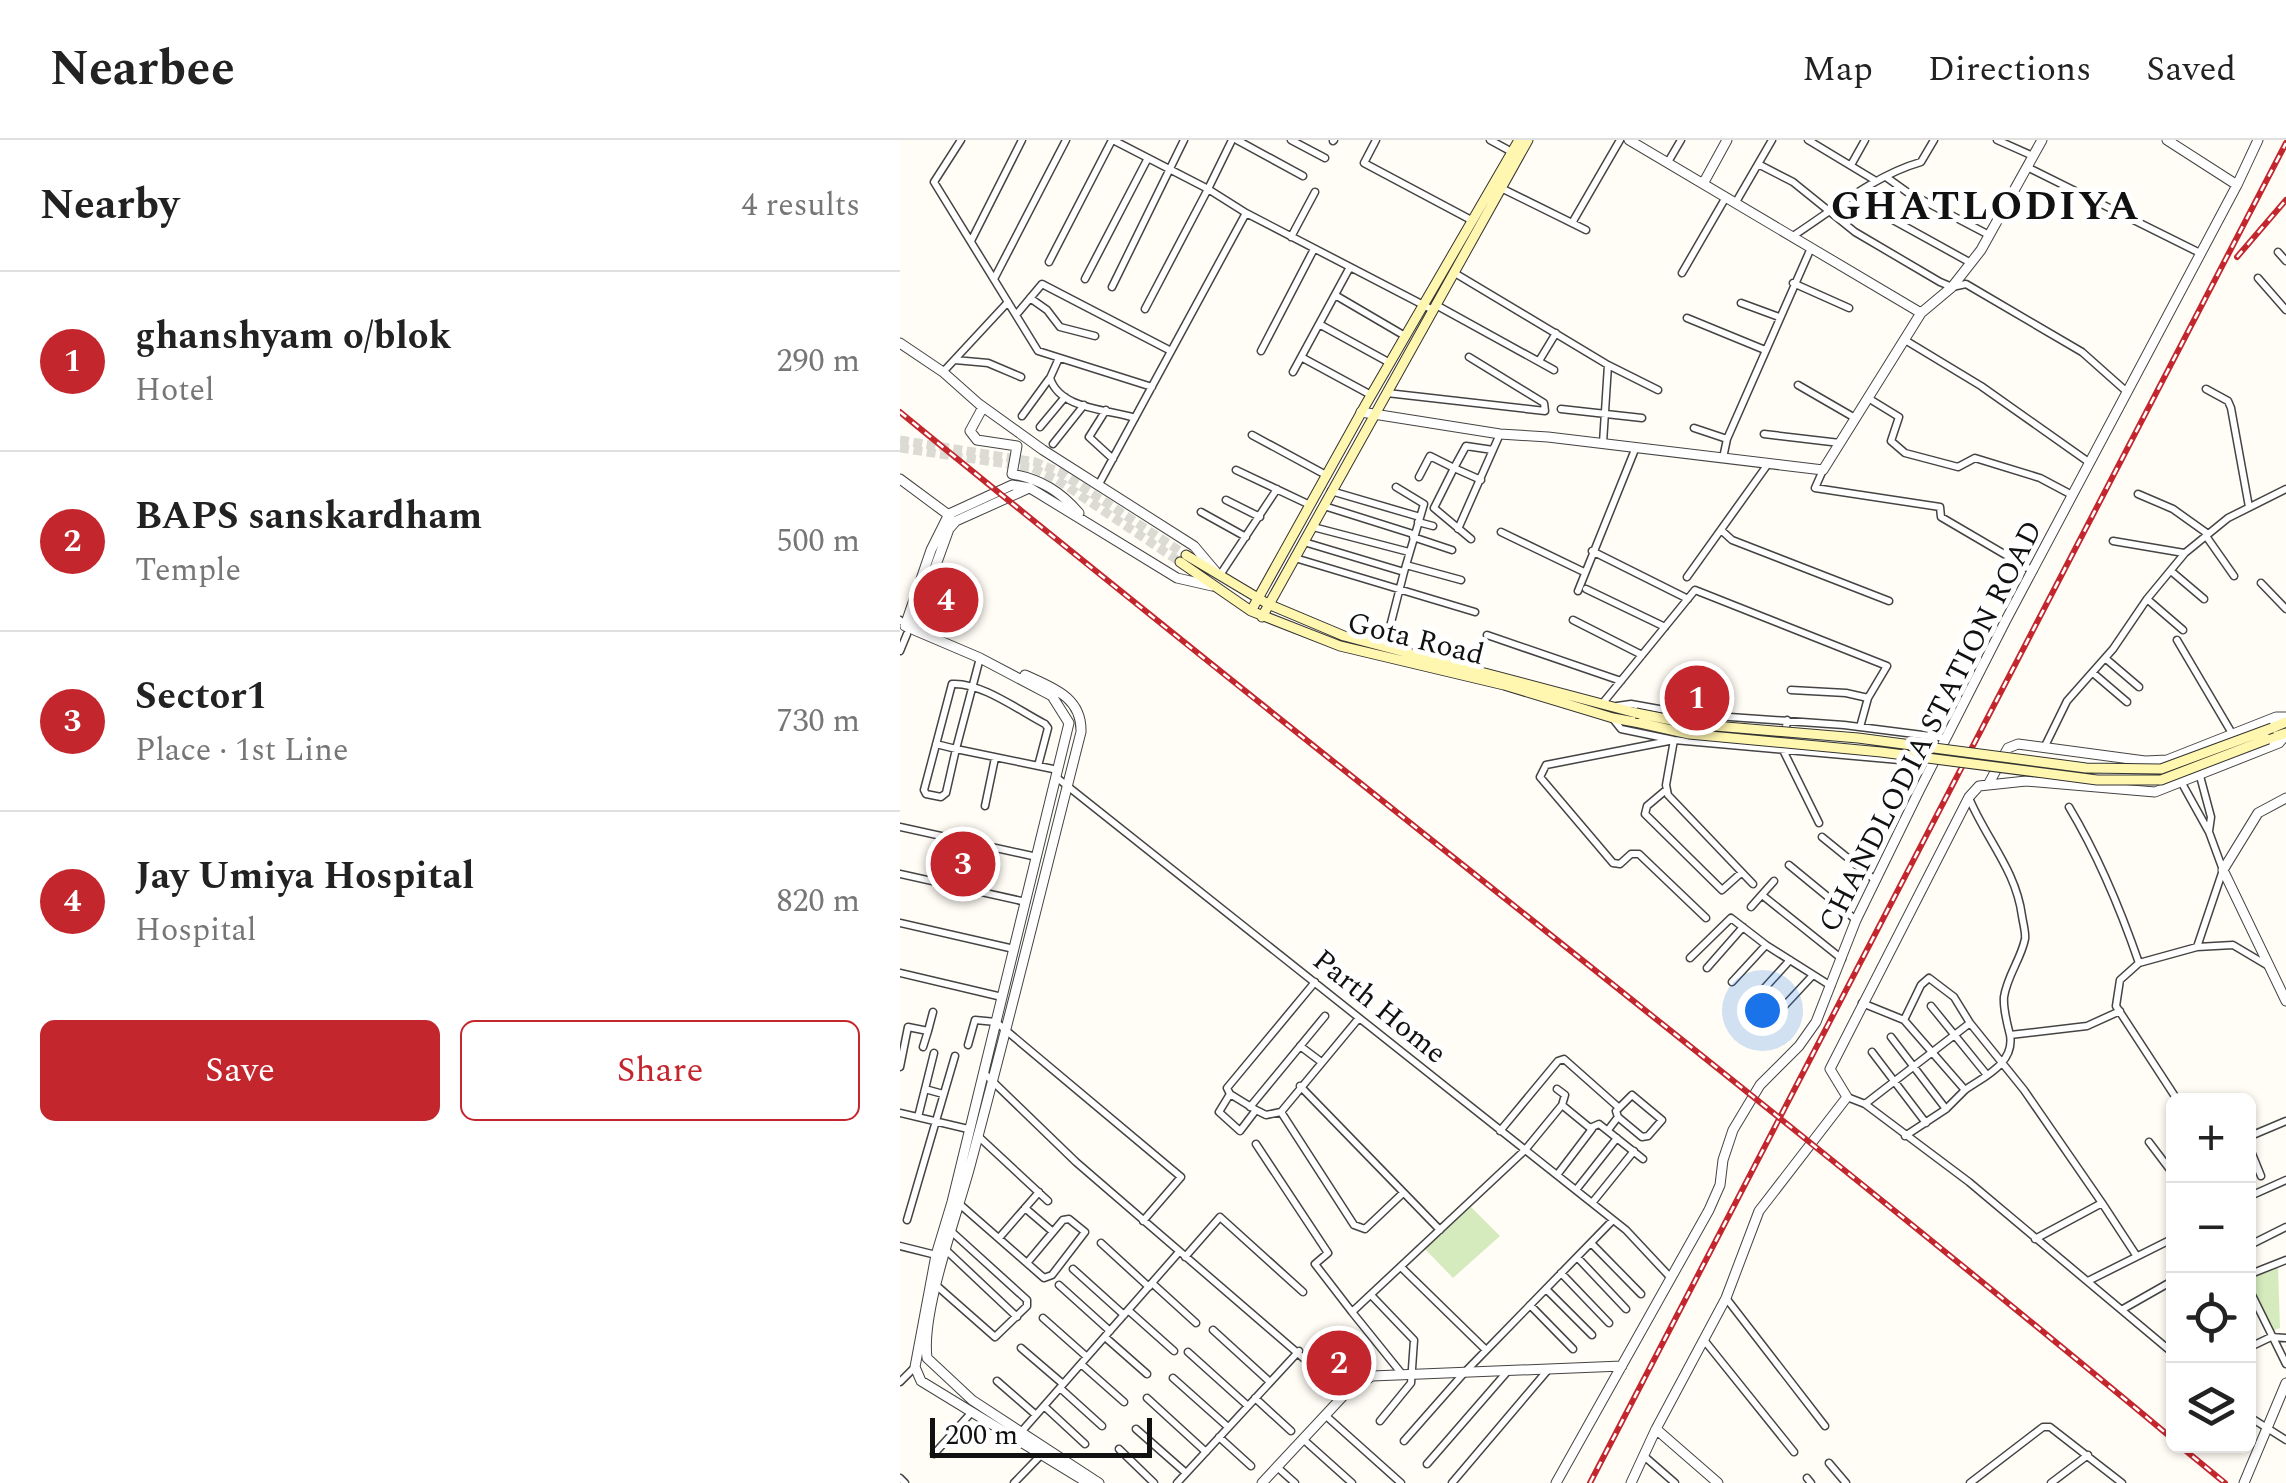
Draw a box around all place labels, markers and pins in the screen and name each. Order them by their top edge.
pin: 4 [913,562,978,638]
pin: 1 [1664,660,1730,736]
pin: 3 [930,826,996,902]
pin: 2 [1306,1326,1372,1400]

